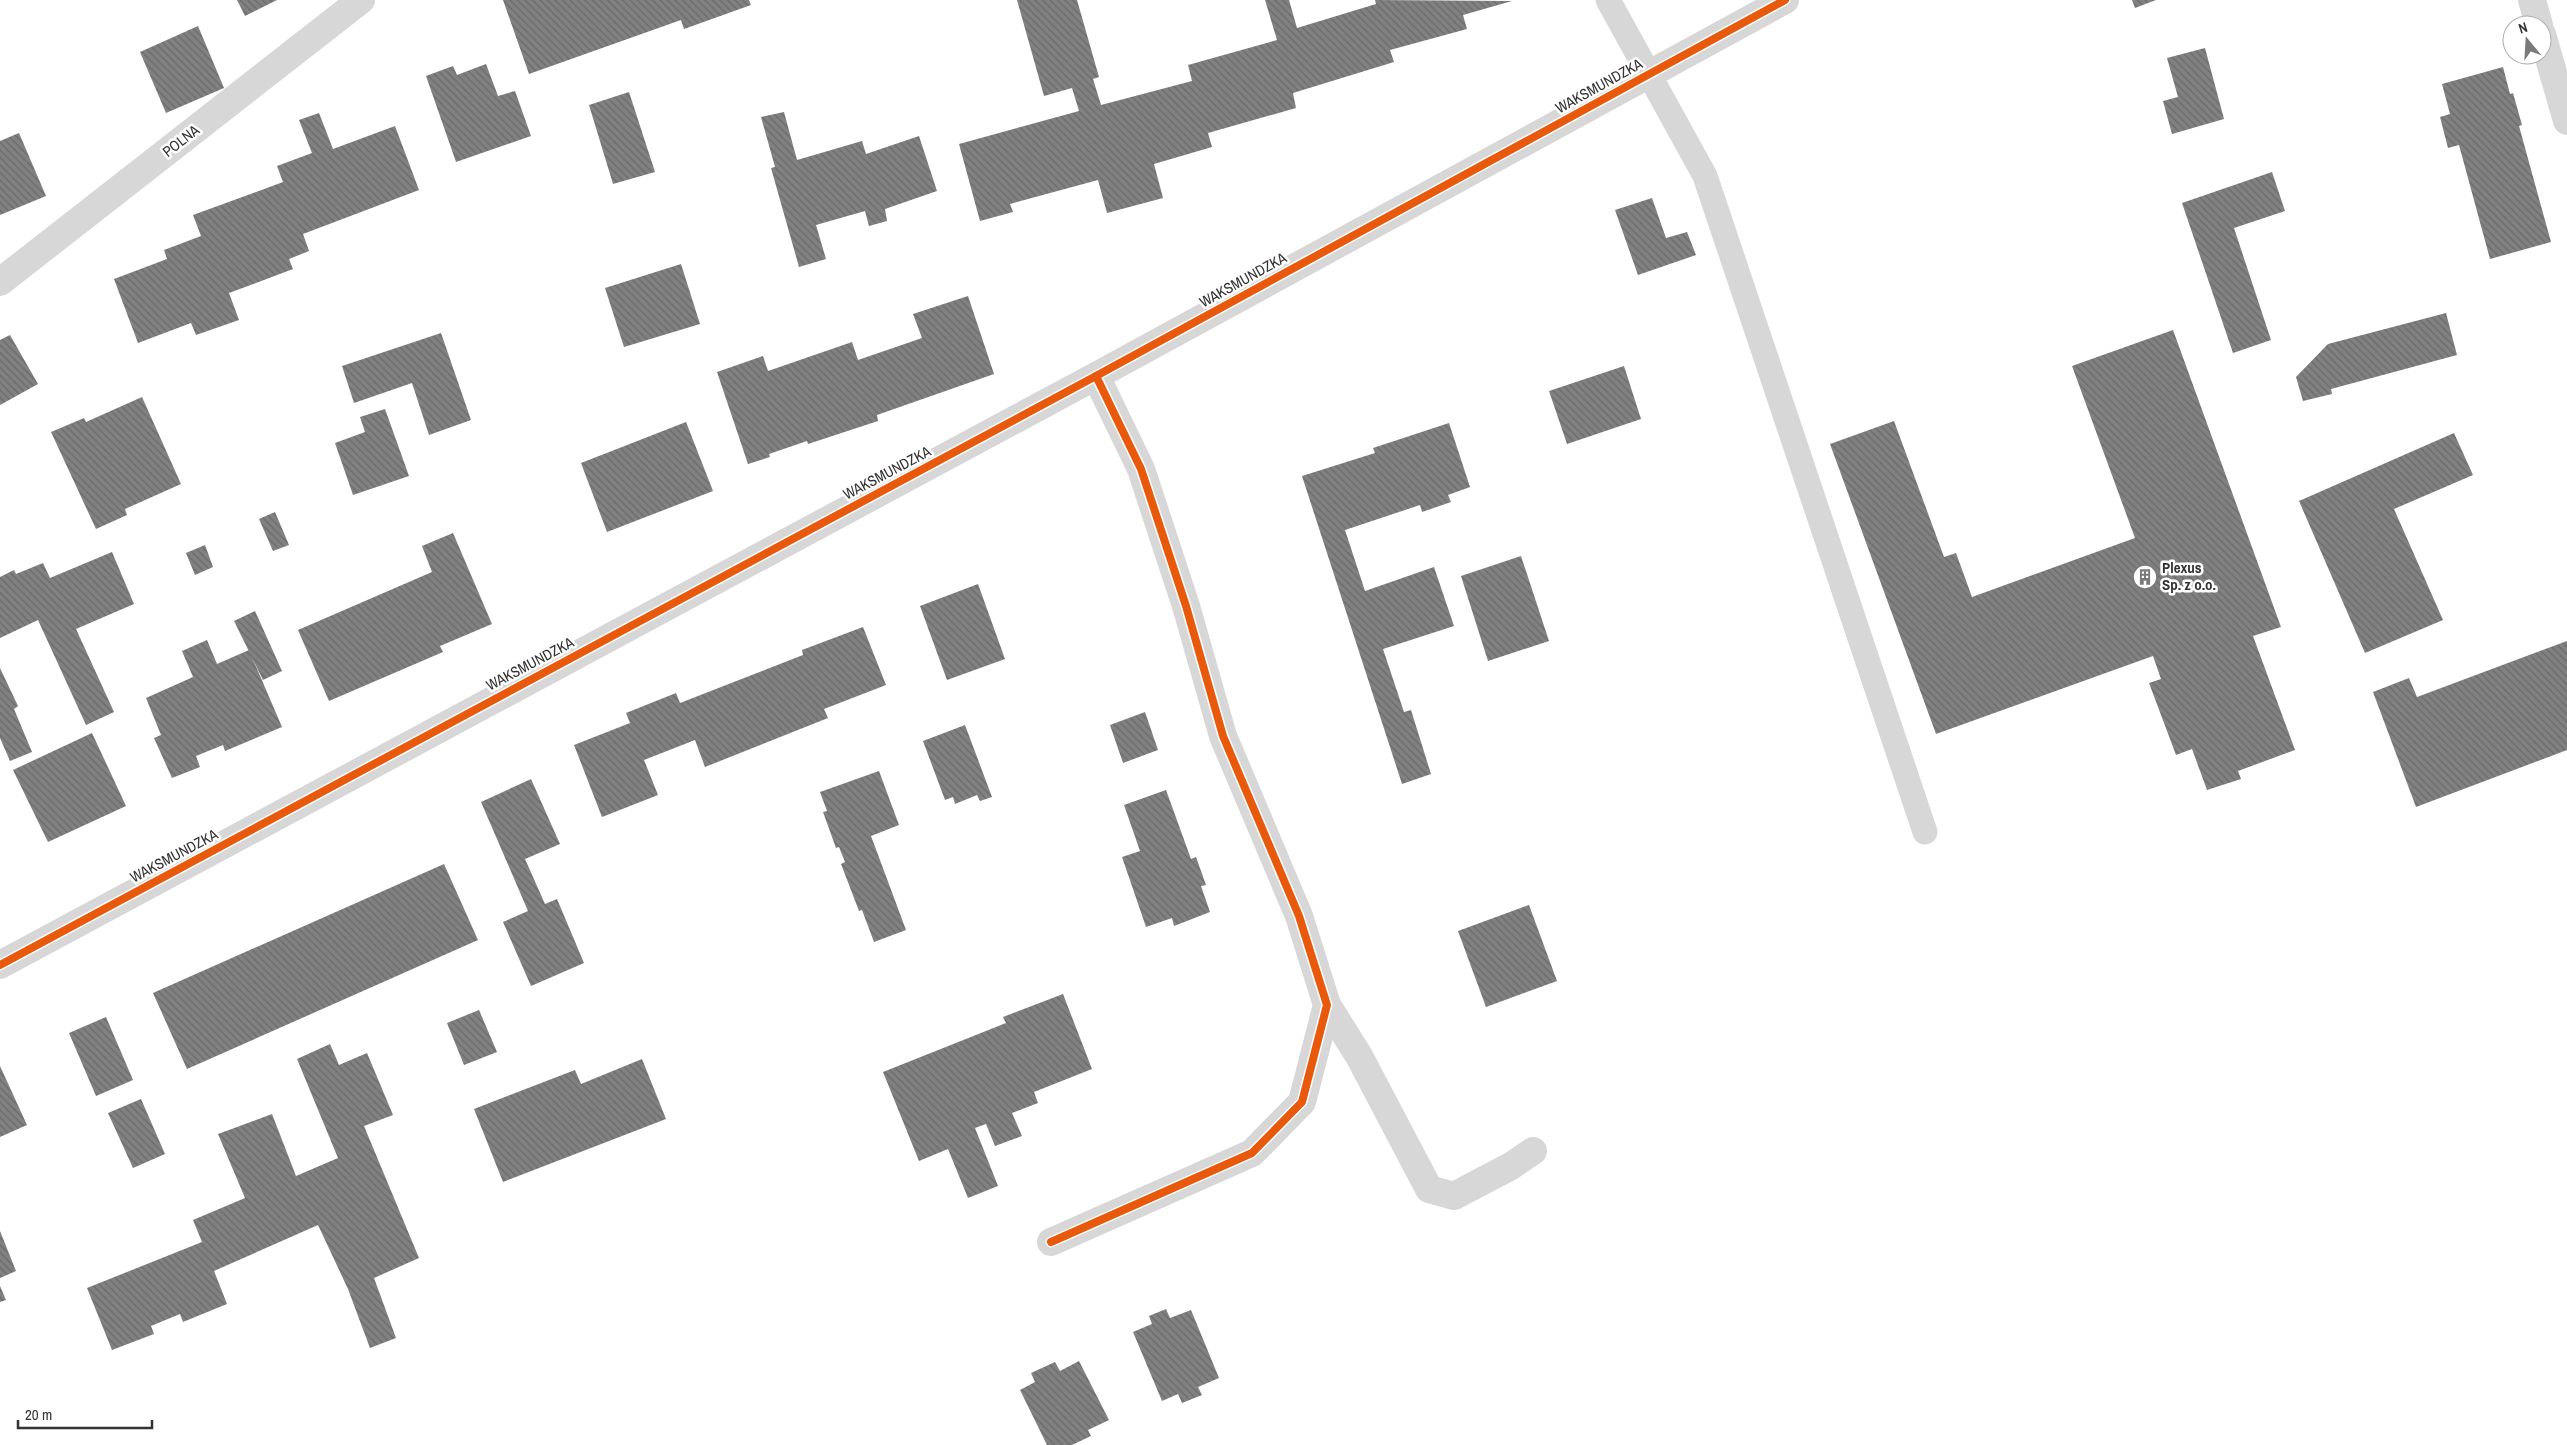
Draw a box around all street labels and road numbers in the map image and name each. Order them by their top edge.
street label: WAKSMUNDZKA [1551,53,1647,118]
street label: POLNA [158,119,204,162]
street label: WAKSMUNDZKA [1195,247,1291,312]
street label: WAKSMUNDZKA [839,440,935,505]
street label: WAKSMUNDZKA [482,631,578,696]
street label: WAKSMUNDZKA [126,823,222,888]

